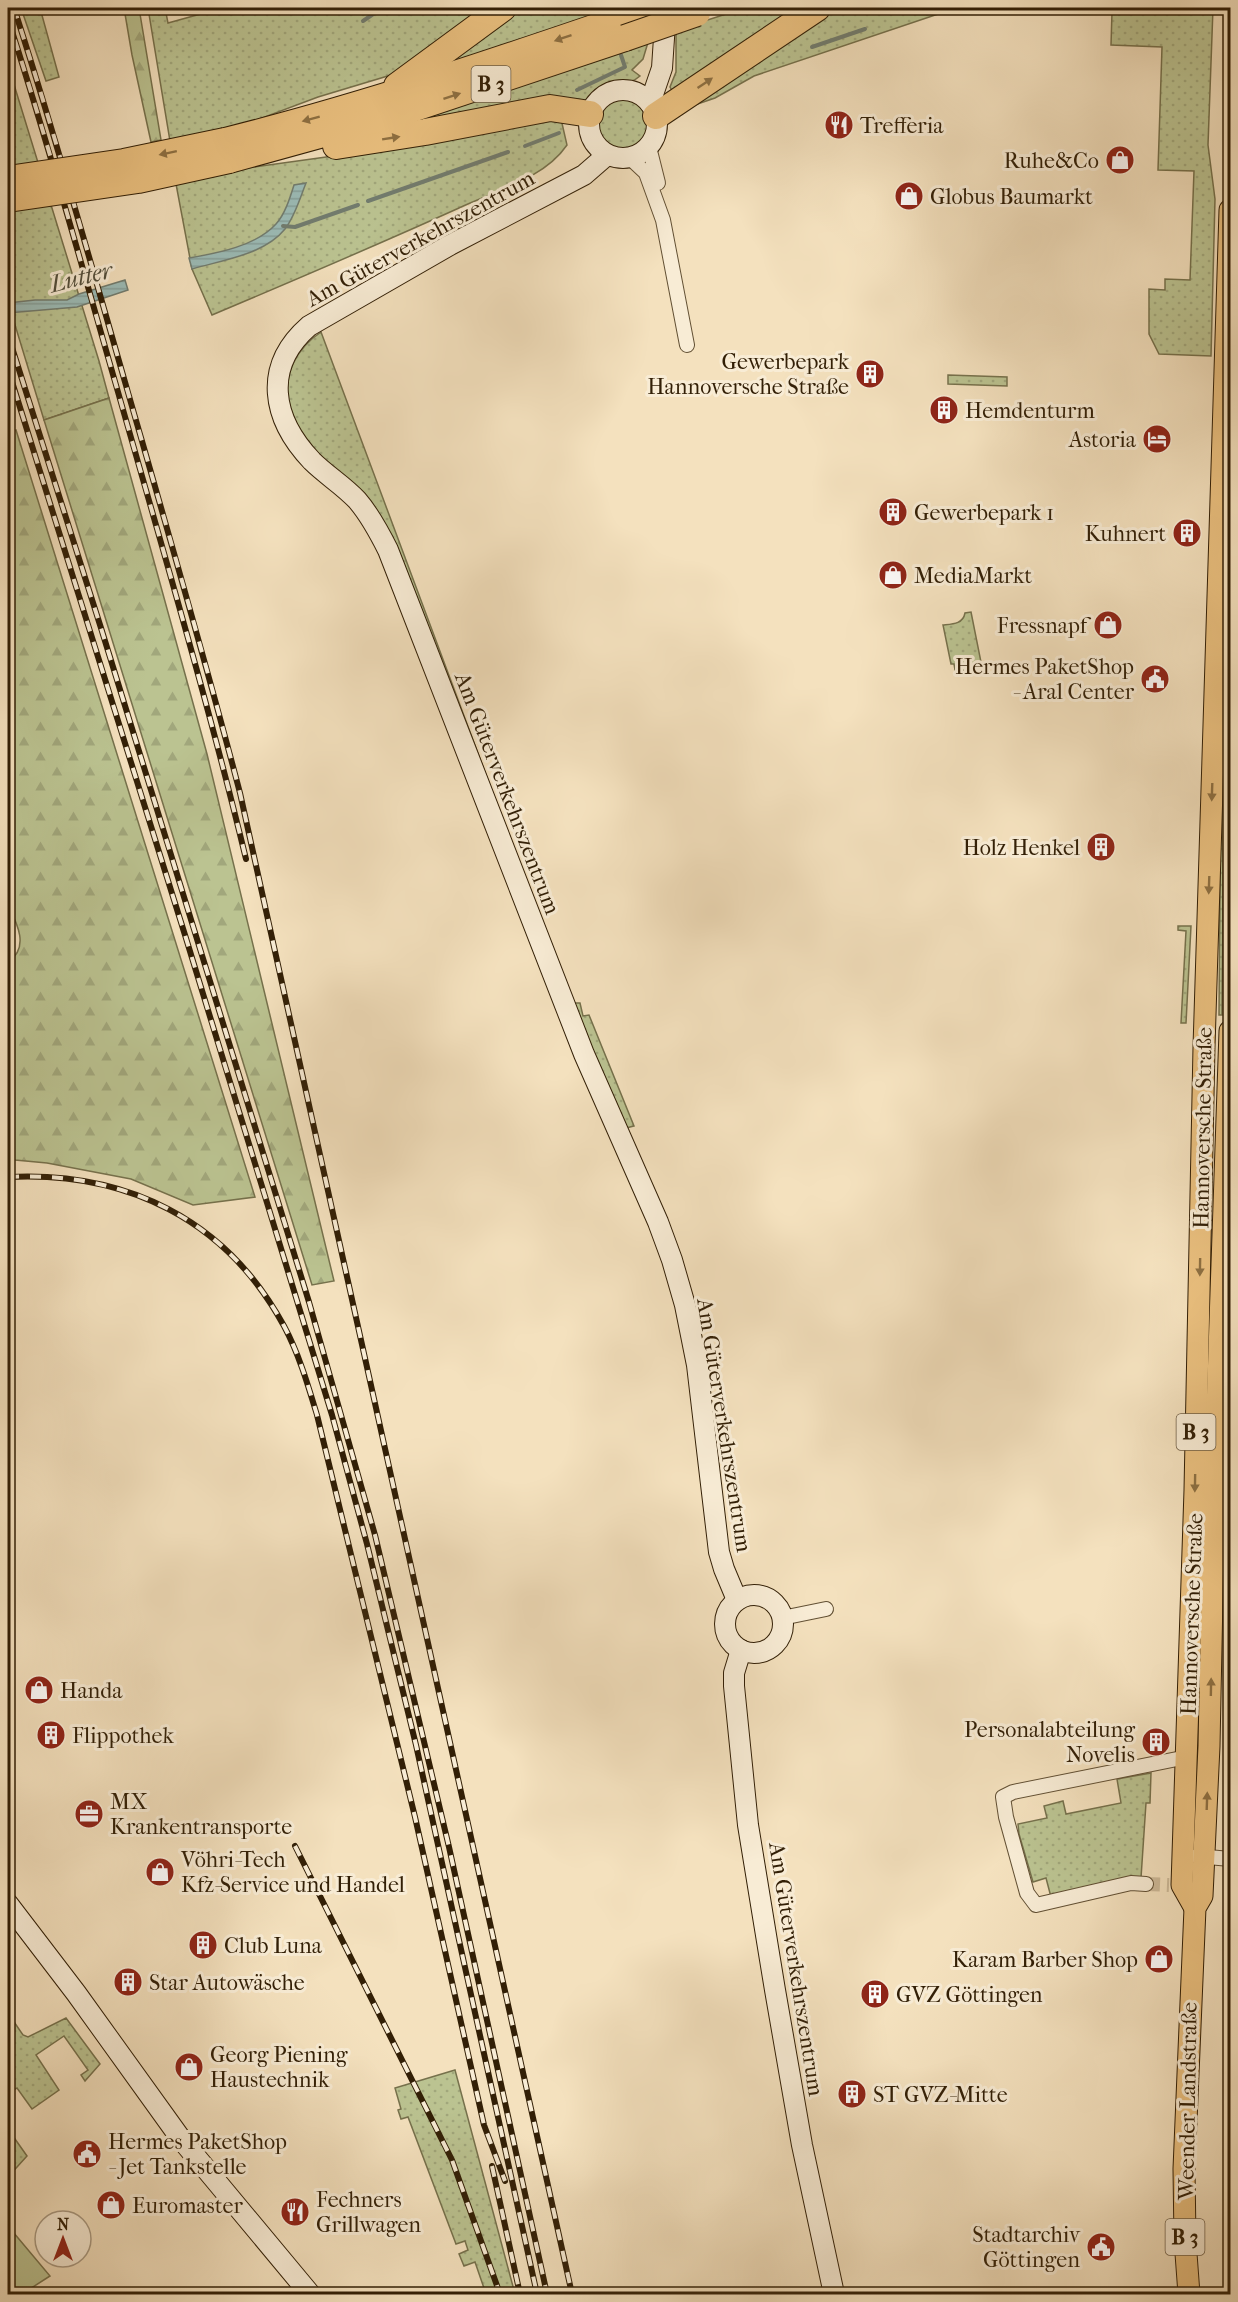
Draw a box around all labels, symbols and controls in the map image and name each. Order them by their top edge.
one-way arrow [554,34,572,43]
road number: B 3 [472,66,510,102]
one-way arrow [696,77,712,89]
one-way arrow [443,91,461,101]
restaurant icon: Trefferia [823,109,855,141]
place label: Trefferia [860,113,944,139]
one-way arrow [302,114,320,124]
one-way arrow [381,133,400,142]
shop icon: Ruhe&Co [1104,144,1136,176]
place label: Ruhe&Co [1004,148,1099,174]
one-way arrow [158,149,177,159]
street label: Am Güterverkehrszentrum [301,165,540,313]
shop icon: Globus Baumarkt [893,180,925,212]
place label: Globus Baumarkt [930,184,1093,210]
water label: Lutter [45,255,117,299]
place label: Gewerbepark Hannoversche Straße [647,349,850,400]
building icon: Gewerbepark Hannoversche Straße [854,358,886,390]
building icon: Hemdenturm [928,394,960,426]
place label: Hemdenturm [965,398,1095,424]
hotel icon: Astoria [1141,423,1173,455]
place label: Astoria [1068,427,1137,453]
building icon: Gewerbepark 1 [877,496,909,528]
place label: Gewerbepark 1 [914,500,1054,526]
building icon: Kuhnert [1171,517,1203,549]
place label: Kuhnert [1085,521,1166,547]
shop icon: MediaMarkt [877,559,909,591]
place label: MediaMarkt [914,563,1032,589]
shop icon: Fressnapf [1092,609,1124,641]
place label: Fressnapf [997,613,1092,639]
place label: Hermes PaketShop - Aral Center [955,654,1135,705]
public building icon: Hermes PaketShop - Aral Center [1139,663,1171,695]
street label: Am Güterverkehrszentrum [449,668,565,919]
one-way arrow [1207,783,1216,802]
building icon: Holz Henkel [1085,831,1117,863]
place label: Holz Henkel [963,835,1080,861]
one-way arrow [1204,875,1213,894]
street label: Hannoversche Straße [1188,1027,1218,1229]
one-way arrow [1195,1257,1204,1276]
street label: Am Güterverkehrszentrum [691,1295,757,1555]
road number: B 3 [1176,1414,1216,1450]
one-way arrow [1190,1473,1200,1492]
street label: Hannoversche Straße [1175,1513,1209,1715]
shop icon: Handa [23,1674,55,1706]
place label: Handa [60,1678,123,1704]
one-way arrow [1206,1678,1216,1697]
place label: Personalabteilung Novelis [964,1717,1135,1768]
building icon: Flippothek [35,1719,67,1751]
place label: Flippothek [72,1723,174,1749]
building icon: Personalabteilung Novelis [1140,1726,1172,1758]
place label: MX Krankentransporte [110,1789,292,1840]
one-way arrow [1202,1792,1211,1811]
office icon: MX Krankentransporte [73,1798,105,1830]
street label: Am Güterverkehrszentrum [763,1839,829,2099]
place label: Vöhri-Tech Kfz-Service und Handel [180,1847,405,1898]
shop icon: Vöhri-Tech Kfz-Service und Handel [144,1856,176,1888]
building icon: Club Luna [187,1929,219,1961]
place label: Club Luna [224,1933,323,1959]
shop icon: Karam Barber Shop [1143,1943,1175,1975]
place label: Karam Barber Shop [952,1947,1138,1973]
building icon: Star Autowäsche [112,1966,144,1998]
place label: Star Autowäsche [149,1970,305,1996]
building icon: GVZ Göttingen [859,1978,891,2010]
place label: GVZ Göttingen [896,1982,1043,2008]
street label: Weender Landstraße [1173,2002,1203,2201]
place label: Georg Piening Haustechnik [210,2042,348,2093]
shop icon: Georg Piening Haustechnik [173,2051,205,2083]
building icon: ST GVZ-Mitte [836,2078,868,2110]
place label: ST GVZ-Mitte [873,2082,1008,2108]
place label: Hermes PaketShop - Jet Tankstelle [108,2129,287,2180]
public building icon: Hermes PaketShop - Jet Tankstelle [71,2138,103,2170]
place label: Fechners Grillwagen [316,2187,421,2238]
shop icon: Euromaster [95,2189,127,2221]
place label: Euromaster [132,2193,243,2219]
restaurant icon: Fechners Grillwagen [279,2196,311,2228]
north arrow [33,2209,93,2269]
text: N [57,2215,70,2234]
road number: B 3 [1166,2219,1204,2255]
place label: Stadtarchiv Göttingen [972,2222,1081,2273]
public building icon: Stadtarchiv Göttingen [1085,2231,1117,2263]

